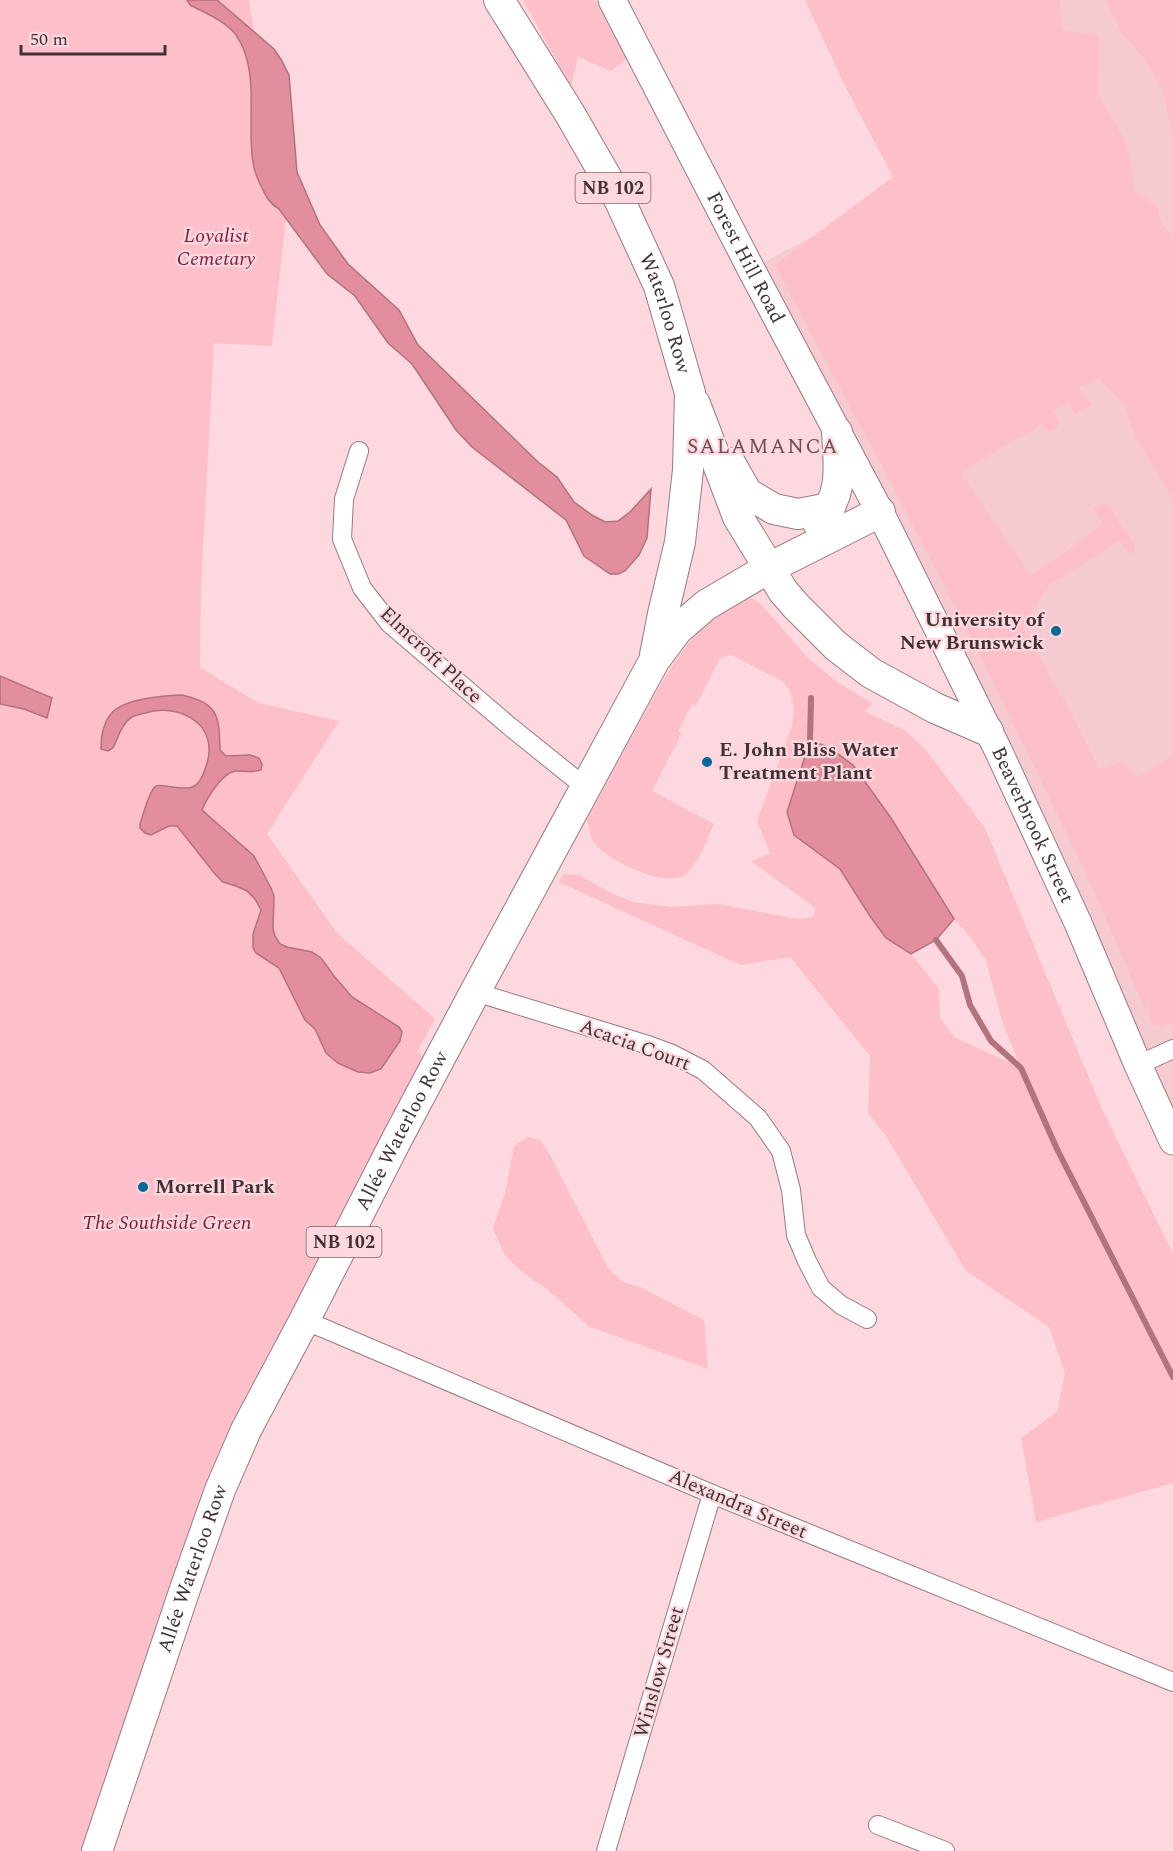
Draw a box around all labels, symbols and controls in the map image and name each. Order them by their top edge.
scale bar [21,18,165,56]
text: 50 m [30,26,68,53]
road number: NB 102 [576,173,650,203]
street label: Forest Hill Road [699,186,792,329]
park label: Loyalist Cemetary [177,221,255,274]
street label: Waterloo Row [631,248,699,378]
district label: SALAMANCA [687,431,839,463]
street label: Elmcroft Place [373,599,489,711]
place label: University of New Brunswick [900,605,1046,658]
marker: University of New Brunswick [1049,624,1063,638]
place label: E. John Bliss Water Treatment Plant [719,735,899,788]
street label: Beaverbrook Street [983,741,1082,908]
marker: E. John Bliss Water Treatment Plant [700,755,714,769]
street label: Acacia Court [575,1011,695,1079]
street label: Allée Waterloo Row [348,1045,456,1216]
place label: Morrell Park [155,1172,275,1202]
marker: Morrell Park [136,1180,150,1194]
park label: The Southside Green [82,1208,252,1238]
road number: NB 102 [306,1227,382,1257]
street label: Alexandra Street [664,1461,812,1547]
street label: Allée Waterloo Row [150,1480,236,1657]
street label: Winslow Street [626,1603,692,1741]

